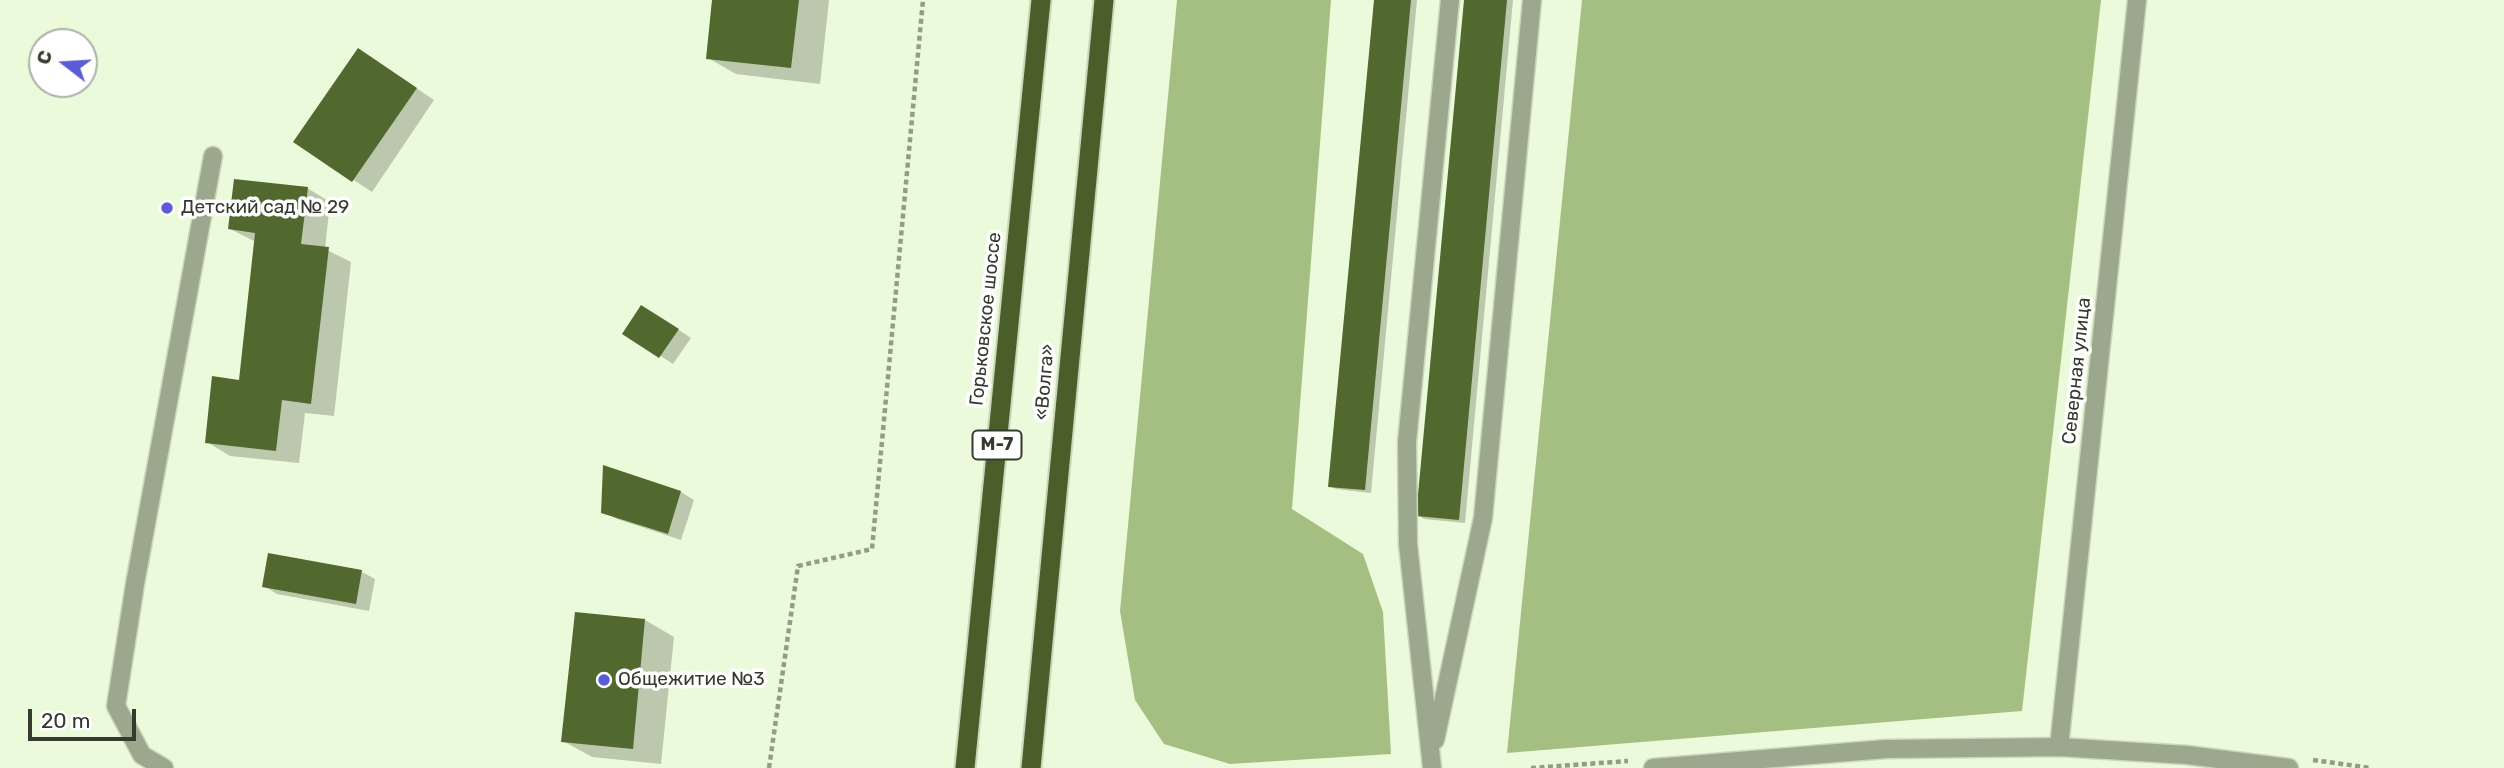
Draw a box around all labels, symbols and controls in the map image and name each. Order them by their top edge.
north arrow [28,28,98,98]
text: С [31,48,57,67]
place label: Детский сад № 29 [181,197,349,219]
marker: Детский сад № 29 [159,200,175,216]
street label: Горьковское шоссе [966,231,1006,407]
street label: Северная улица [2058,296,2096,446]
street label: «Волга» [1030,343,1060,421]
road number: М-7 [972,430,1021,460]
place label: Общежитие №3 [618,669,765,691]
marker: Общежитие №3 [596,672,612,688]
scale bar [32,694,140,738]
text: 20 m [41,708,90,733]

